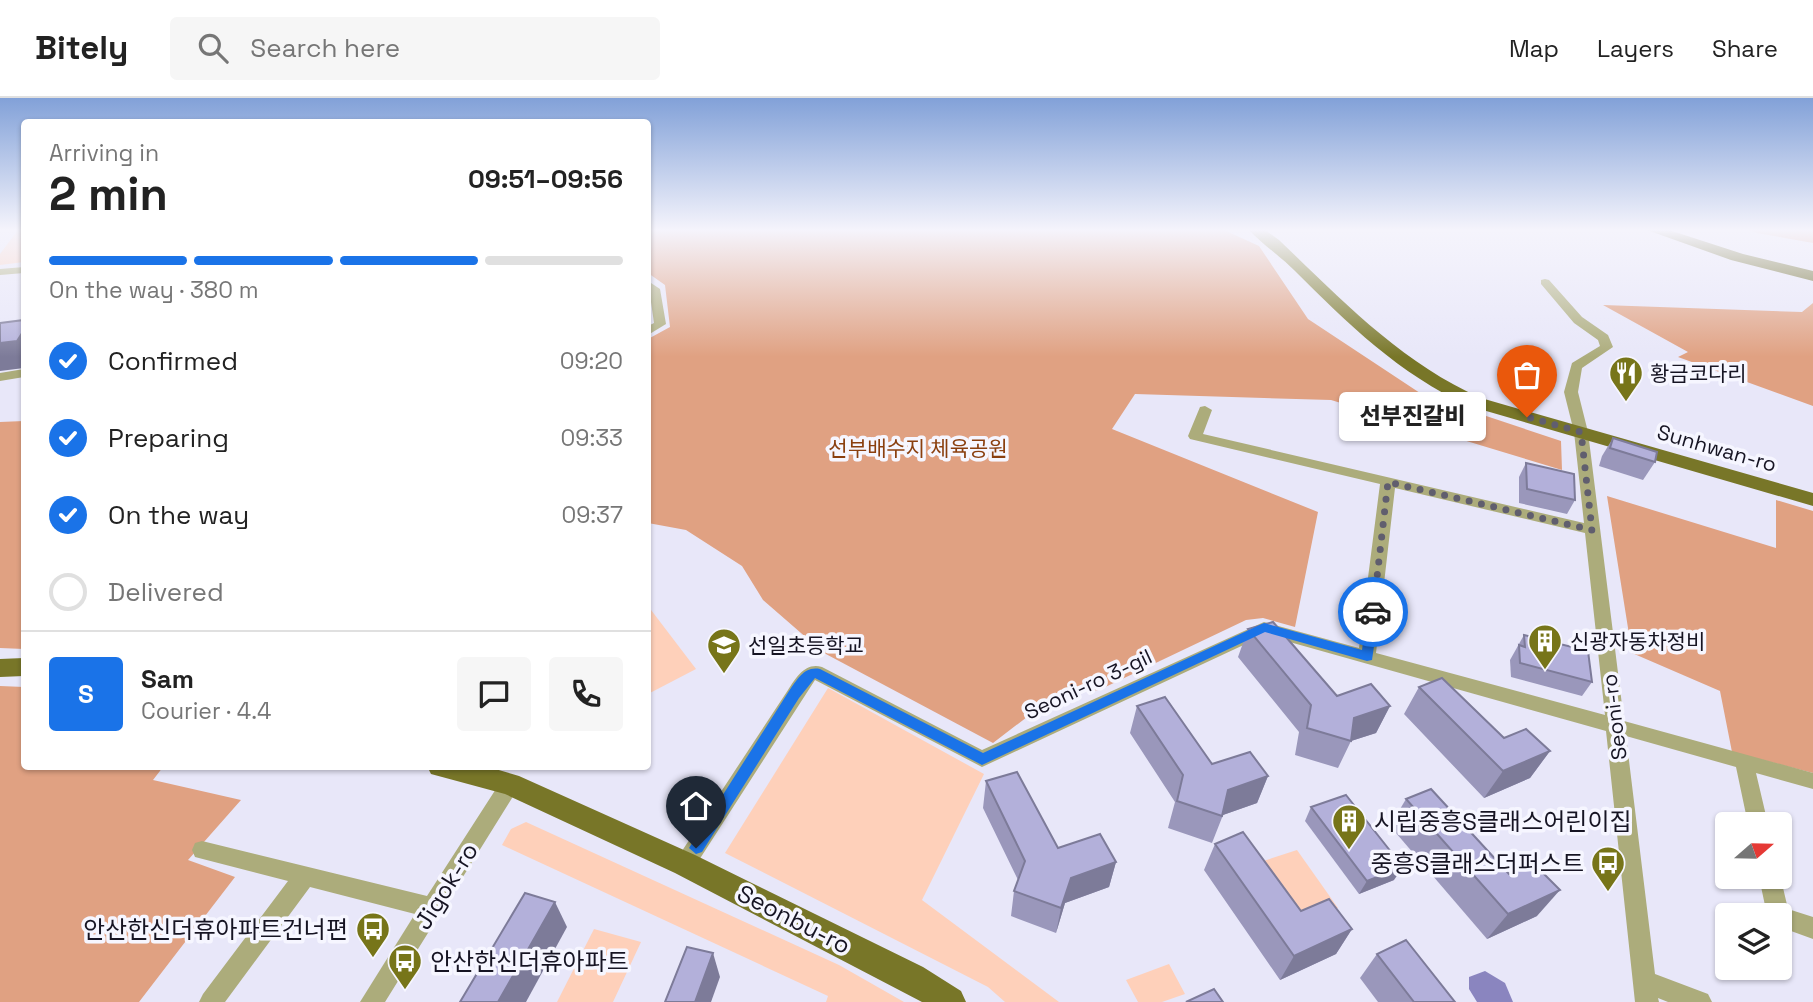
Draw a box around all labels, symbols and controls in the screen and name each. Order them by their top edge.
search box [170,17,660,80]
text: Bitely [35,27,128,69]
icon: search [194,29,232,67]
text: Search here [250,31,400,65]
text: Map [1509,33,1559,64]
text: Layers [1597,33,1674,64]
text: Share [1712,33,1778,64]
text: Arriving in [49,138,159,168]
text: 09:51–09:56 [468,162,623,196]
text: 2 min [49,165,168,223]
text: On the way · 380 m [49,275,259,305]
icon: check [49,342,87,380]
text: Confirmed [108,344,238,378]
pin [1497,345,1557,417]
text: 09:20 [560,346,623,376]
restaurant icon: 황금코다리 [1607,354,1645,403]
icon: bag [1508,356,1546,394]
place label: 황금코다리 [1650,360,1747,387]
callout: 선부진갈비 [1338,392,1485,442]
text: 선부진갈비 [1360,401,1465,431]
street label: Sunhwan-ro [1654,418,1780,478]
icon: check [49,419,87,457]
text: Preparing [108,421,229,455]
text: 09:33 [561,423,623,453]
park label: 선부배수지 체육공원 [828,435,1008,462]
icon: check [49,496,87,534]
text: On the way [108,498,249,532]
text: 09:37 [561,500,623,530]
text: Delivered [108,575,224,609]
courier [1338,577,1408,647]
icon: car [1354,593,1392,631]
building icon: 신광자동차정비 [1526,622,1564,671]
school or university icon: 선일초등학교 [705,626,743,675]
place label: 신광자동차정비 [1570,628,1705,655]
place label: 선일초등학교 [748,632,864,659]
street label: Seoni-ro 3-gil [1020,643,1156,725]
button: chat [457,657,531,731]
button: phone [549,657,623,731]
text: Sam [141,662,194,696]
street label: Seoni-ro [1595,672,1633,762]
text: S [78,677,94,711]
text: Courier · 4.4 [141,696,271,726]
pin [666,776,726,848]
icon: home [677,787,715,825]
building icon: 시립중흥S클래스어린이집 [1330,802,1368,851]
place label: 시립중흥S클래스어린이집 [1374,806,1632,837]
north arrow [1715,812,1792,889]
map controls [1715,812,1792,980]
street label: Jigok-ro [407,837,485,935]
bus stop icon: 중흥S클래스더퍼스트 [1589,844,1627,893]
place label: 중흥S클래스더퍼스트 [1371,848,1584,879]
street label: Seonbu-ro [732,877,856,961]
button: layers [1715,903,1792,980]
bus stop icon: 안산한신더휴아파트건너편 [354,910,392,959]
place label: 안산한신더휴아파트건너편 [83,914,348,945]
bus stop icon: 안산한신더휴아파트 [386,942,424,991]
place label: 안산한신더휴아파트 [430,946,629,977]

